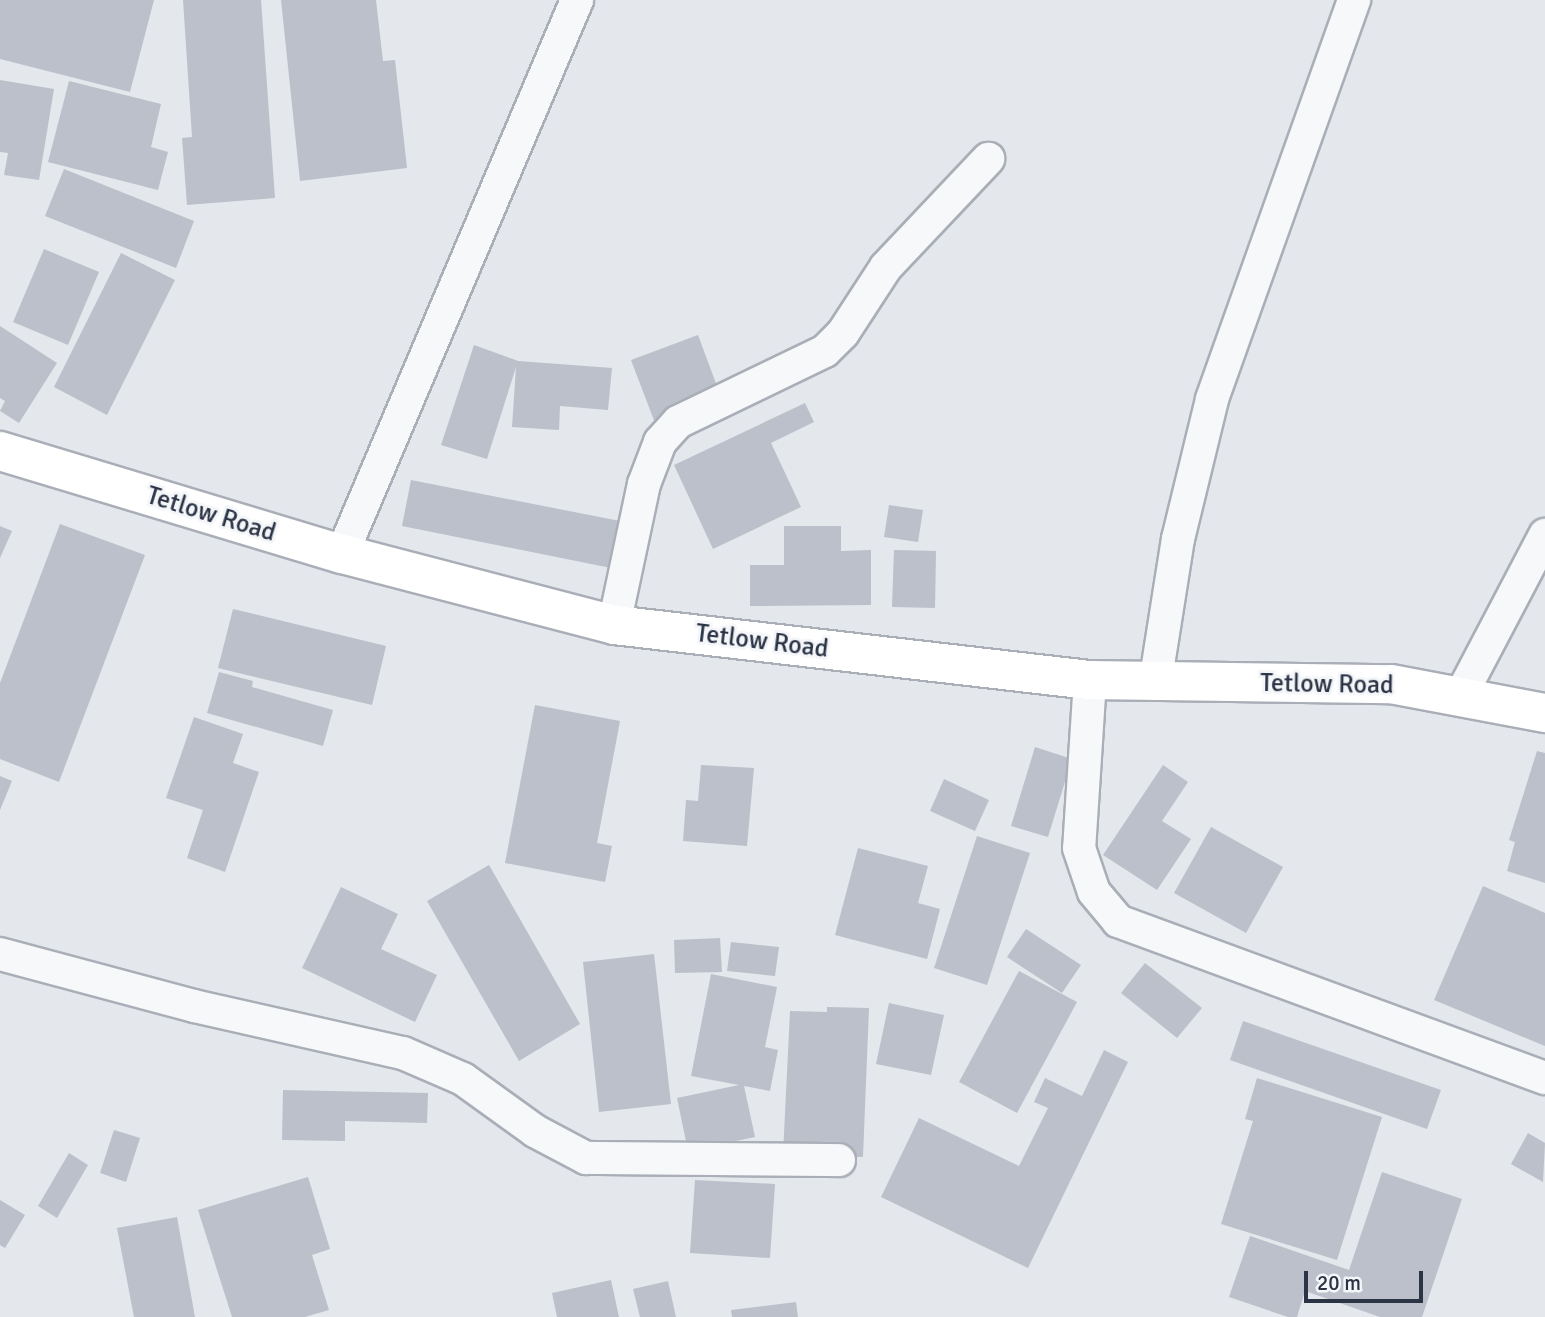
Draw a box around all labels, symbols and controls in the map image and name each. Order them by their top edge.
street label: Tetlow Road [143,481,279,549]
street label: Tetlow Road [694,618,830,666]
street label: Tetlow Road [1260,668,1394,702]
scale bar [1307,1258,1426,1302]
text: 20 m [1317,1270,1361,1296]

